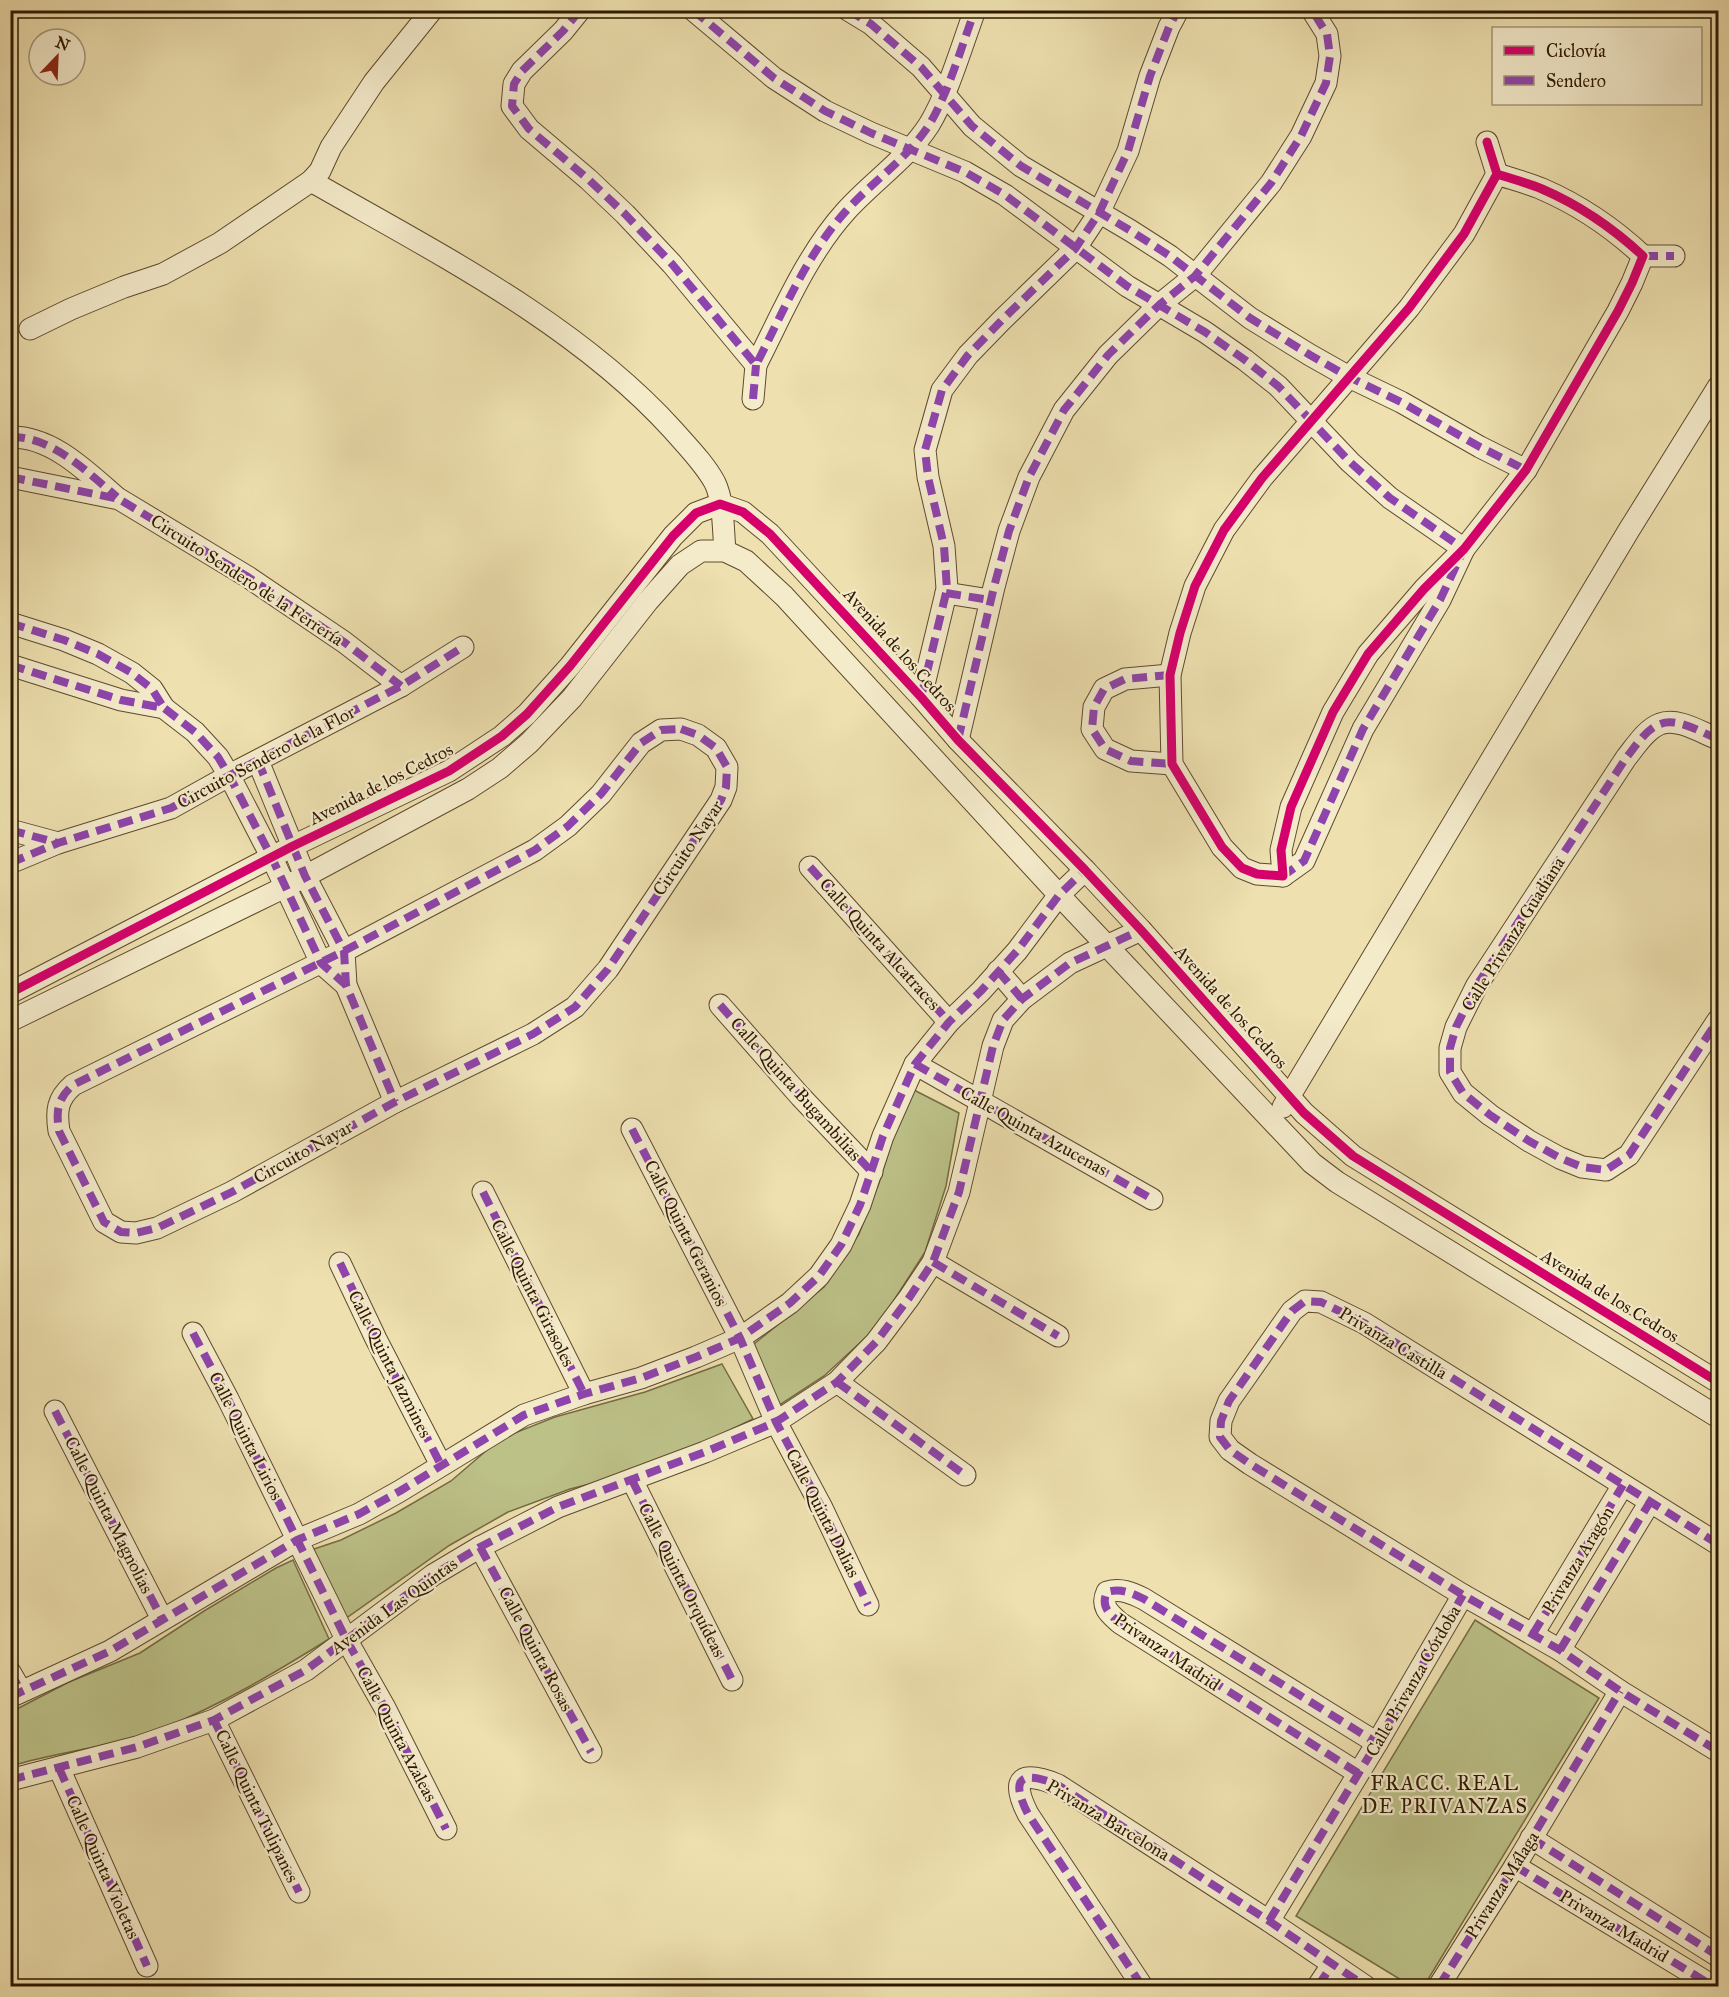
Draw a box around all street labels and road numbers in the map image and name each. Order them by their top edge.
street label: Circuito Sendero de la Ferrería [147,509,348,651]
street label: Avenida de los Cedros [838,583,961,716]
street label: Circuito Sendero de la Flor [173,701,359,813]
street label: Avenida de los Cedros [304,738,457,830]
street label: Circuito Nayar [648,796,728,900]
street label: Calle Privanza Guadiana [1457,853,1570,1015]
street label: Calle Quinta Alcatraces [815,873,945,1015]
street label: Avenida de los Cedros [1169,940,1292,1073]
street label: Calle Quinta Bugambilias [725,1013,866,1166]
street label: Calle Quinta Azucenas [957,1081,1111,1181]
street label: Circuito Nayar [249,1116,357,1188]
street label: Calle Quinta Geranios [640,1156,732,1310]
street label: Calle Quinta Girasoles [486,1216,580,1370]
street label: Avenida de los Cedros [1536,1244,1683,1347]
street label: Calle Quinta Jazmines [342,1287,437,1442]
street label: Privanza Castilla [1335,1302,1452,1384]
street label: Calle Quinta Lirios [204,1368,288,1504]
street label: Calle Quinta Magnolias [59,1433,158,1598]
street label: Calle Quinta Dalias [781,1445,865,1581]
street label: Calle Quinta Orquídeas [633,1499,730,1661]
street label: Privanza Aragón [1537,1502,1620,1618]
street label: Avenida Las Quintas [326,1553,462,1660]
street label: Calle Quinta Rosas [494,1583,578,1715]
street label: Calle Privanza Córdoba [1361,1601,1465,1761]
street label: Privanza Madrid [1110,1608,1224,1696]
street label: Calle Quinta Azaleas [352,1663,442,1805]
street label: Calle Quinta Tulipanes [210,1726,304,1886]
street label: Privanza Barcelona [1042,1775,1174,1866]
street label: Calle Quinta Violetas [61,1792,145,1942]
street label: Privanza Málaga [1460,1827,1545,1943]
street label: Privanza Madrid [1555,1885,1673,1967]

